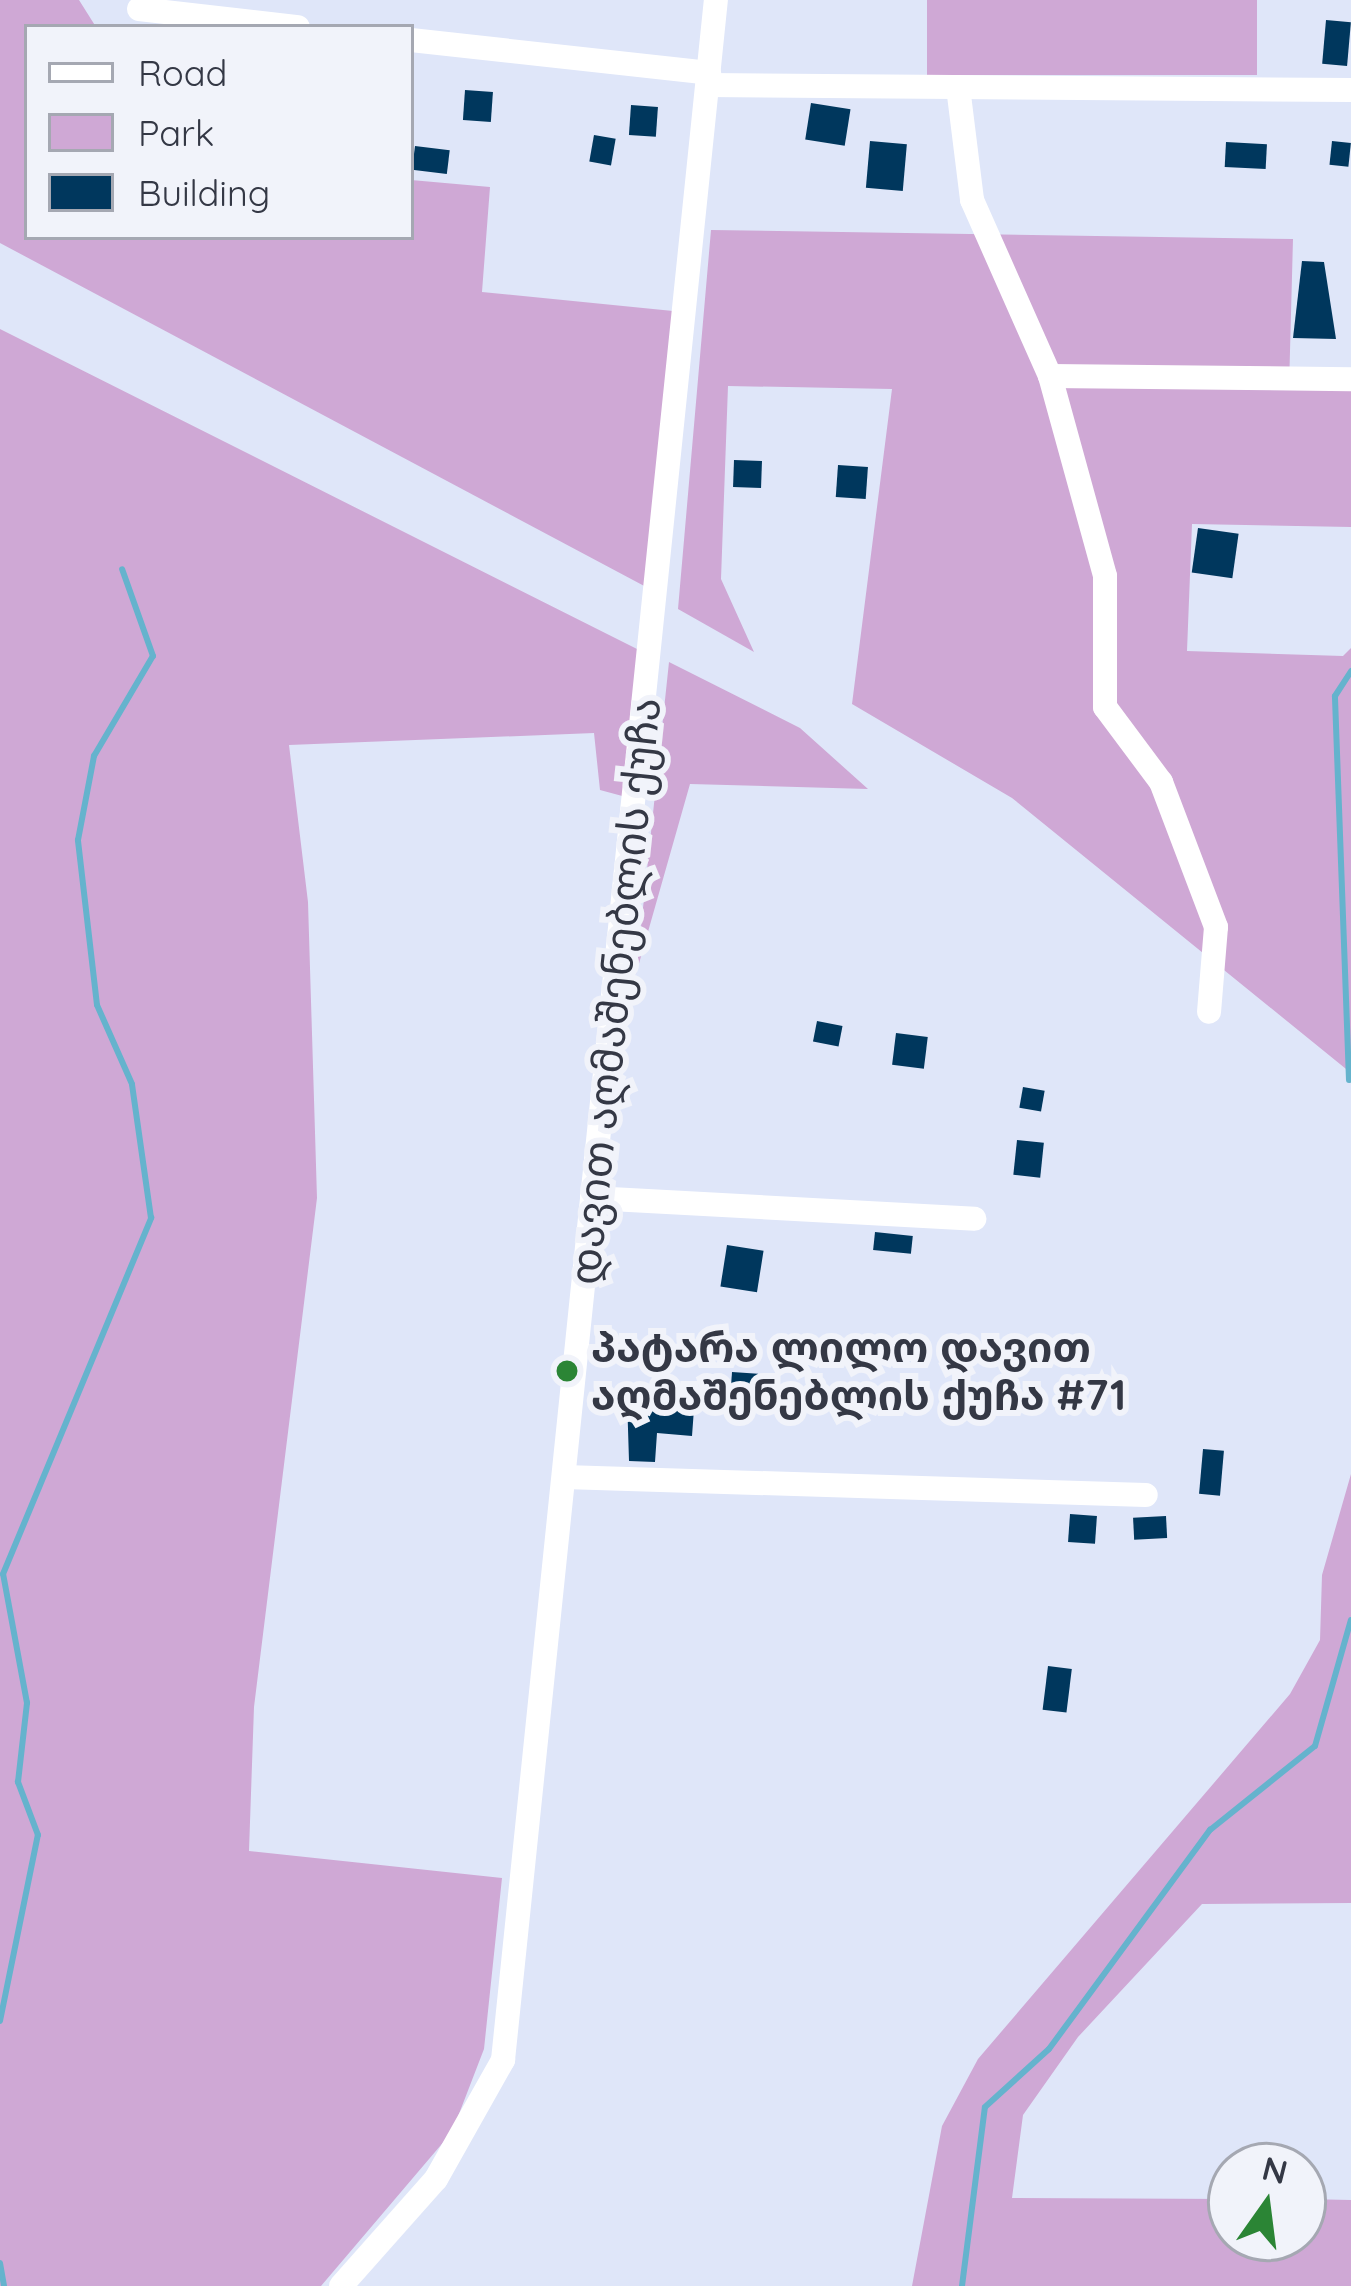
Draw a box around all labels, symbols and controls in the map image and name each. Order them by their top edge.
legend [24,24,414,240]
text: Road [138,50,227,95]
text: Park [138,110,214,155]
text: Building [138,170,270,215]
street label: დავით აღმაშენებლის ქუჩა [559,695,671,1287]
place label: პატარა ლილო დავით აღმაშენებლის ქუჩა #71 [591,1322,1126,1420]
marker: პატარა ლილო დავით აღმაშენებლის ქუჩა #71 [554,1358,580,1384]
north arrow [1207,2142,1327,2262]
text: N [1258,2147,1292,2192]

